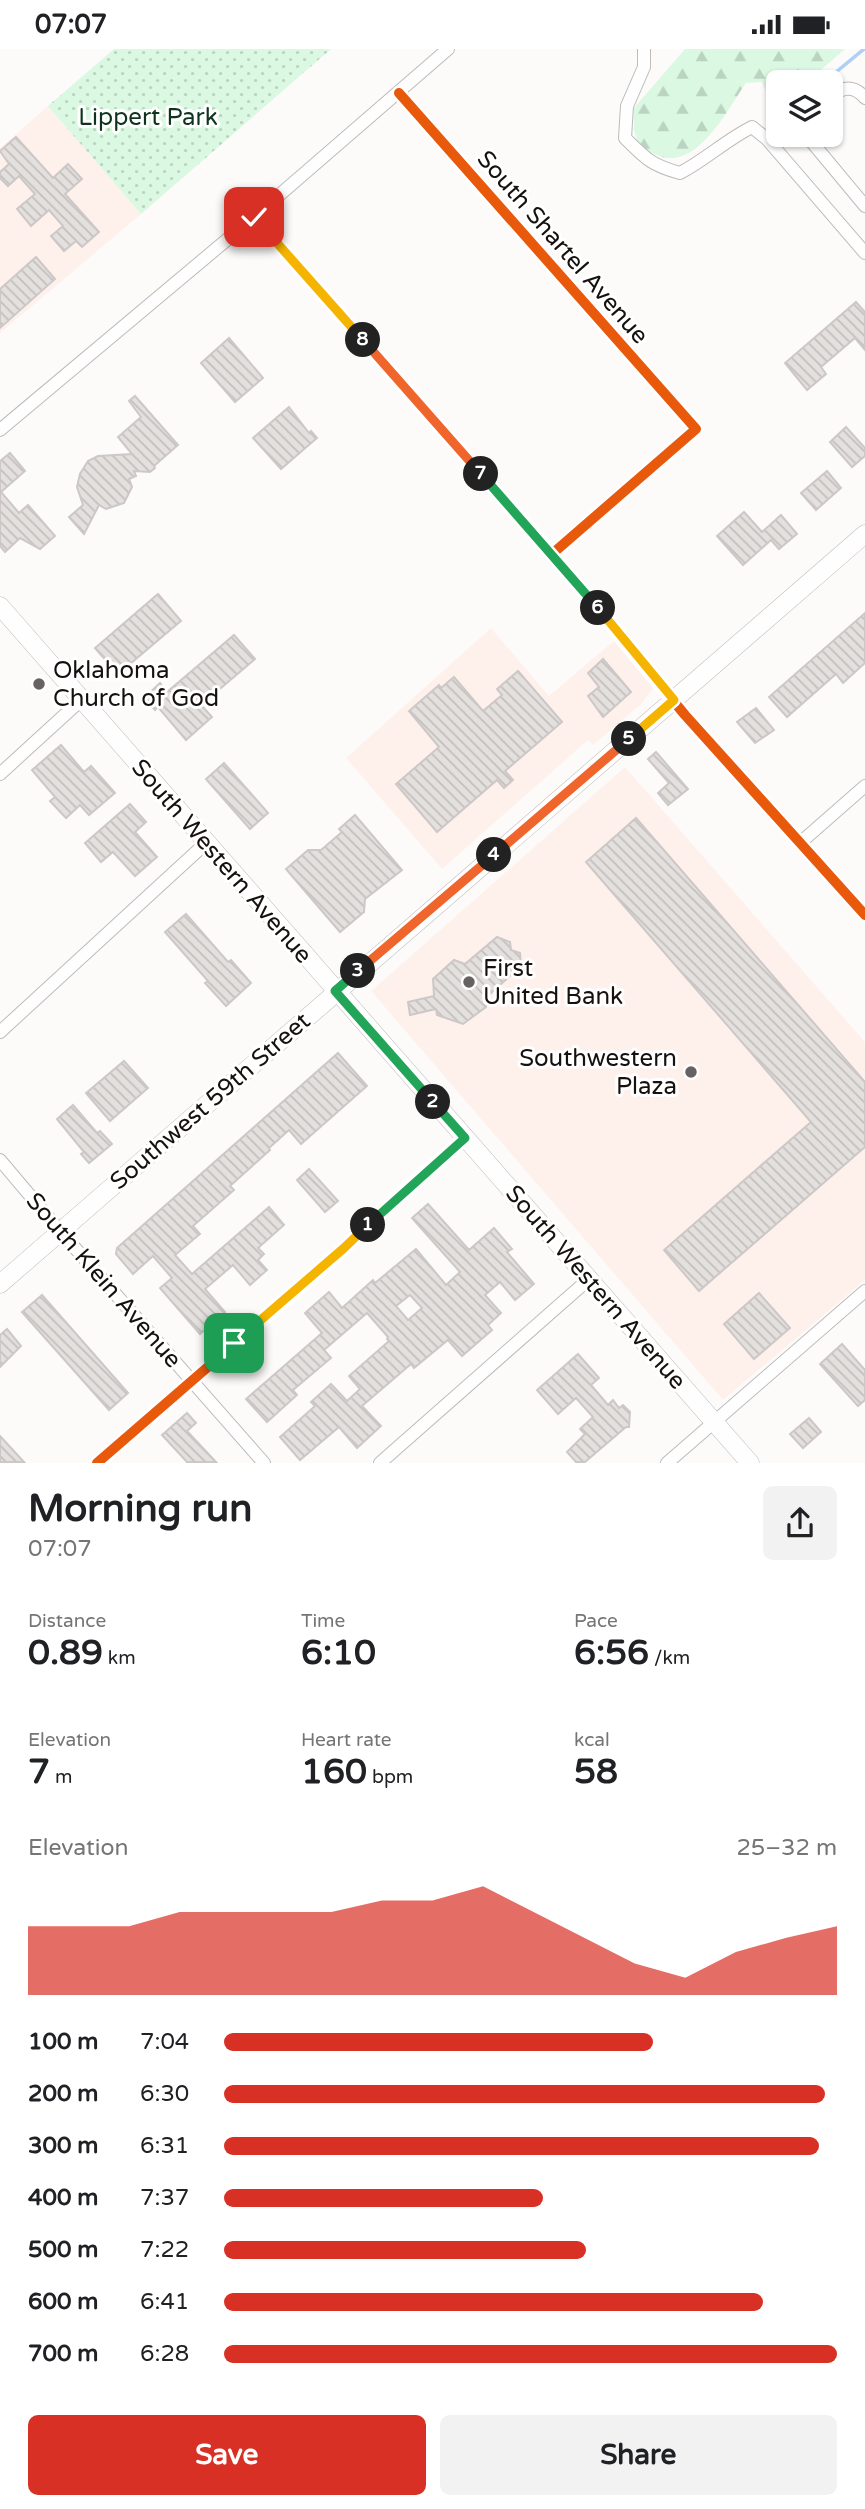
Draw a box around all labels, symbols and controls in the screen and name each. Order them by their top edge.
text: 07:07 [35,9,107,40]
map controls [766,70,843,147]
button: layers [766,70,843,147]
park label: Lippert Park [78,103,218,132]
street label: South Shartel Avenue [471,145,654,350]
pin [224,187,284,247]
icon: check [235,198,273,236]
pin: 8 [346,323,380,357]
text: 8 [357,328,368,350]
pin: 7 [463,457,498,491]
text: 7 [475,462,486,484]
pin: 6 [580,591,616,625]
text: 6 [592,596,603,618]
place label: Oklahoma Church of God [53,656,219,713]
marker: Oklahoma Church of God [31,676,47,692]
pin: 5 [612,721,646,757]
text: 5 [623,727,634,749]
street label: South Western Avenue [125,753,318,969]
pin: 4 [476,837,512,873]
text: 4 [488,843,499,865]
pin: 3 [340,953,376,989]
place label: First United Bank [483,954,623,1011]
text: 3 [352,959,363,981]
marker: First United Bank [461,974,477,990]
street label: Southwest 59th Street [104,1007,316,1196]
place label: Southwestern Plaza [519,1044,677,1101]
marker: Southwestern Plaza [683,1064,699,1080]
pin: 2 [416,1085,450,1119]
text: 2 [427,1090,438,1112]
street label: South Western Avenue [499,1179,692,1395]
street label: South Klein Avenue [20,1187,188,1374]
pin: 1 [350,1207,386,1243]
text: 1 [362,1213,373,1235]
pin [204,1313,264,1373]
icon: arrive [215,1324,253,1362]
text: Morning run [28,1486,252,1532]
button: share [763,1486,837,1560]
text: 07:07 [28,1535,92,1563]
text: Distance [28,1610,106,1632]
text: Time [301,1610,345,1632]
text: Pace [574,1610,618,1632]
text: 0.89 [28,1632,103,1674]
text: 6:10 [301,1632,376,1674]
text: 6:56 [574,1632,649,1674]
text: km [103,1647,136,1669]
text: /km [649,1647,690,1669]
text: Elevation [28,1729,111,1751]
text: Heart rate [301,1729,392,1751]
text: kcal [574,1729,610,1751]
text: 7 [28,1751,50,1793]
text: 160 [301,1751,367,1793]
text: 58 [574,1751,618,1793]
text: m [50,1766,72,1788]
text: bpm [367,1766,413,1788]
text: Elevation [28,1834,129,1862]
text: 25–32 m [736,1834,837,1862]
text: 100 m [28,2028,98,2056]
text: 7:04 [140,2028,189,2056]
text: 200 m [28,2080,98,2108]
text: 6:30 [140,2080,189,2108]
text: 300 m [28,2132,98,2160]
text: 6:31 [140,2132,189,2160]
text: 400 m [28,2184,98,2212]
text: 7:37 [140,2184,189,2212]
text: 500 m [28,2236,98,2264]
text: 7:22 [140,2236,189,2264]
text: 600 m [28,2288,98,2316]
text: 6:41 [140,2288,189,2316]
text: 700 m [28,2340,98,2368]
text: 6:28 [140,2340,189,2368]
button: Save [28,2415,426,2495]
button: Share [440,2415,837,2495]

